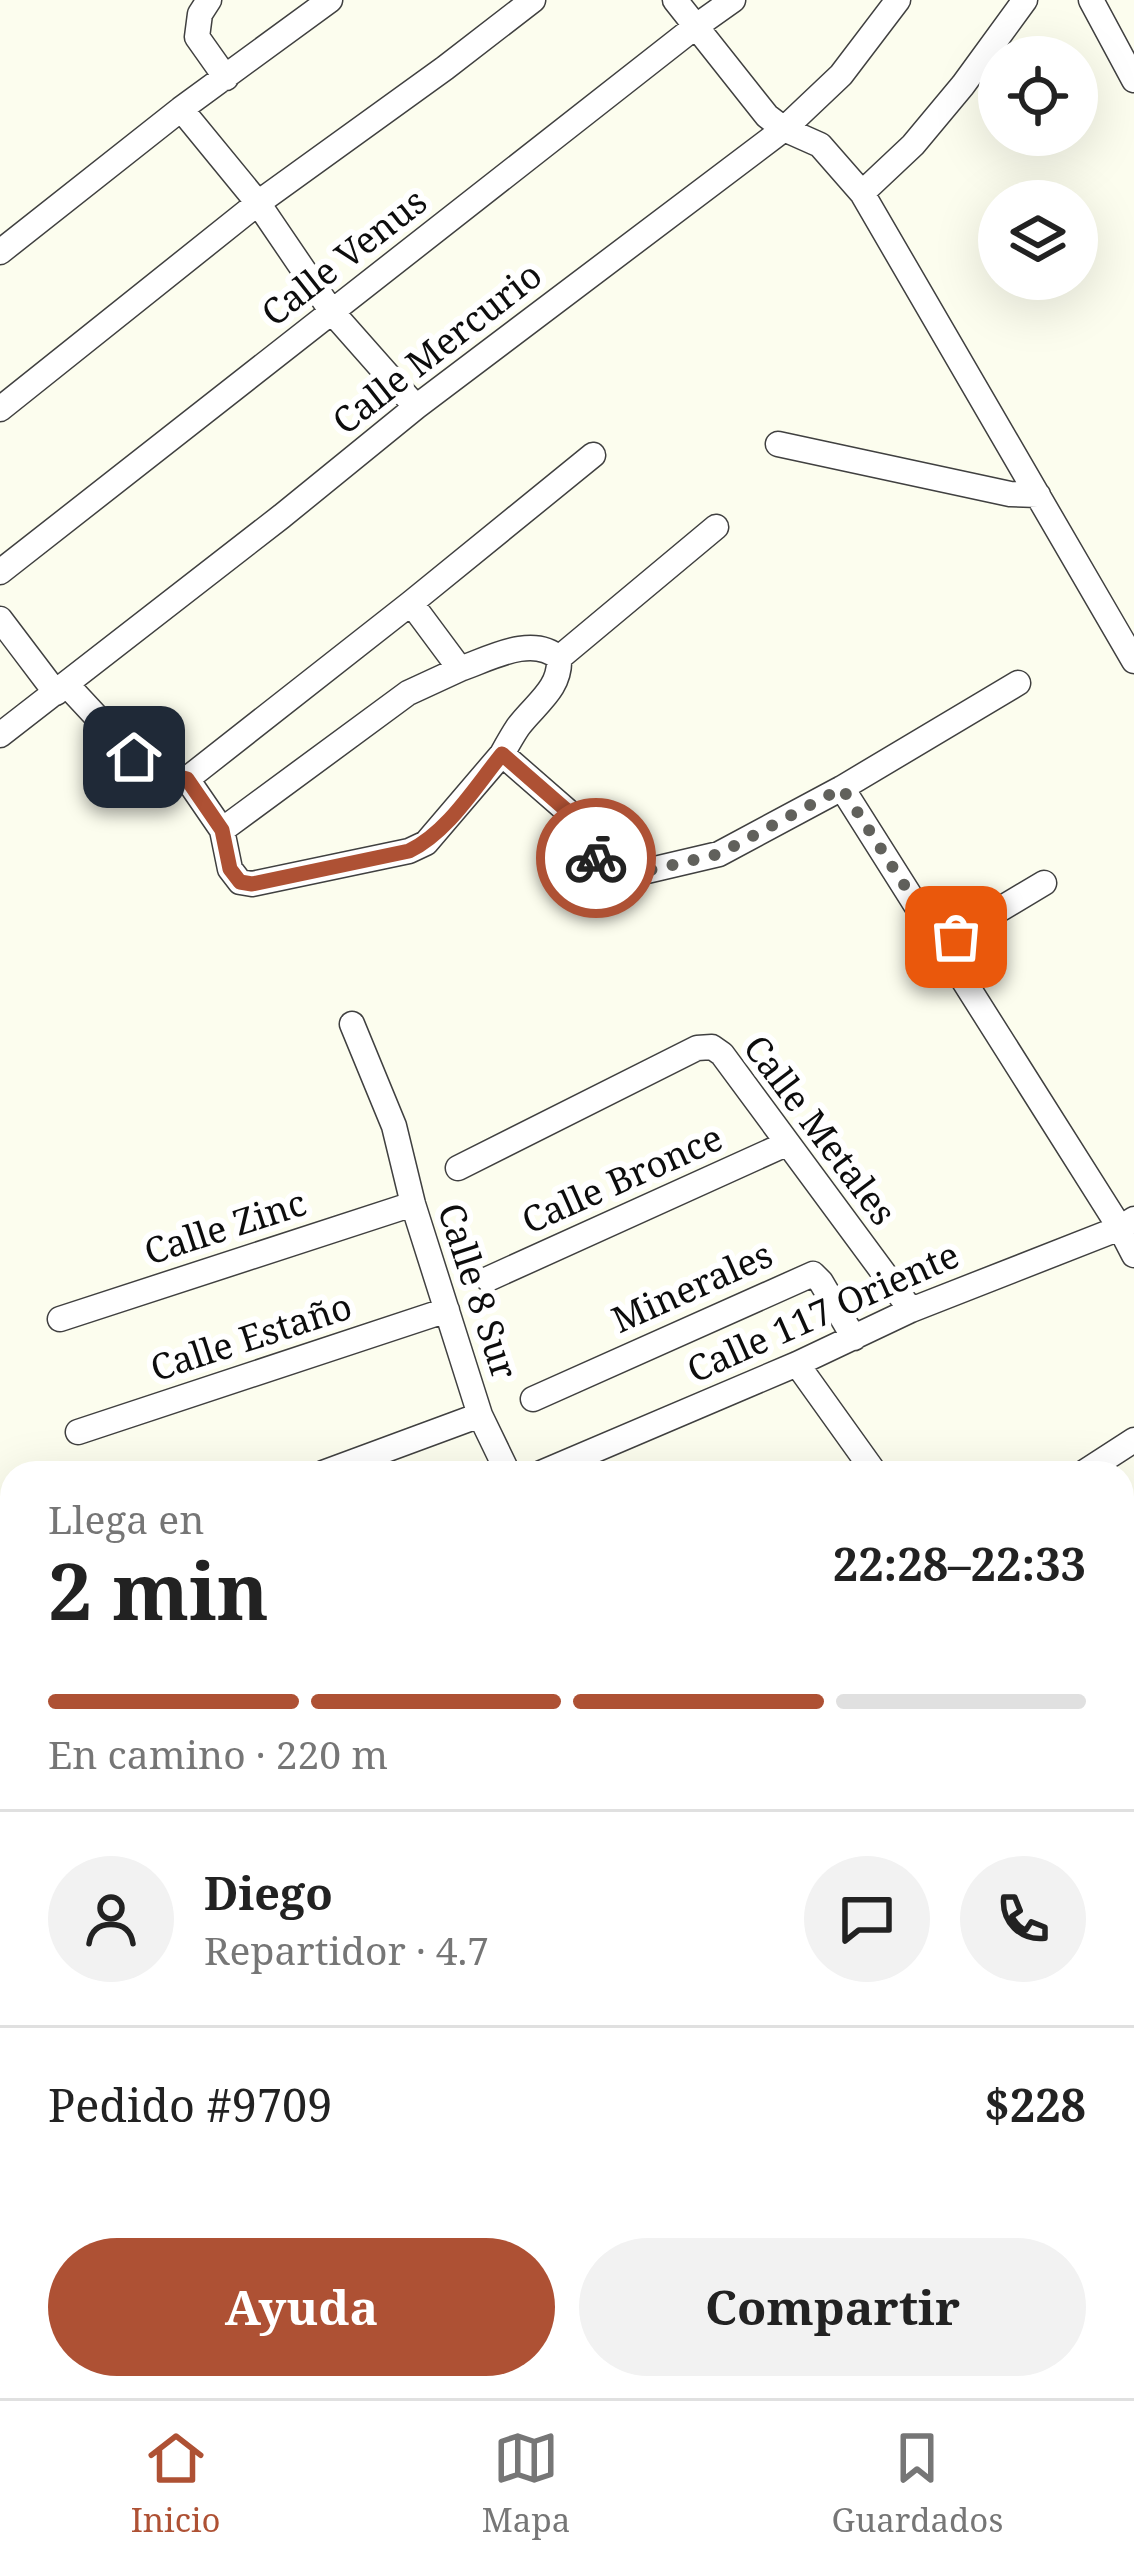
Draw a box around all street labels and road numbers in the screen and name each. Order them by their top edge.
street label: Calle Venus [251,177,436,337]
street label: Calle Mercurio [322,250,552,445]
street label: Calle Metales [733,1025,908,1235]
street label: Calle Bronce [514,1112,730,1245]
street label: Calle Zinc [138,1177,312,1276]
street label: Calle 8 Sur [427,1197,530,1385]
street label: Minerales [604,1229,780,1344]
street label: Calle 117 Oriente [679,1230,966,1393]
street label: Calle Estaño [144,1281,358,1392]

